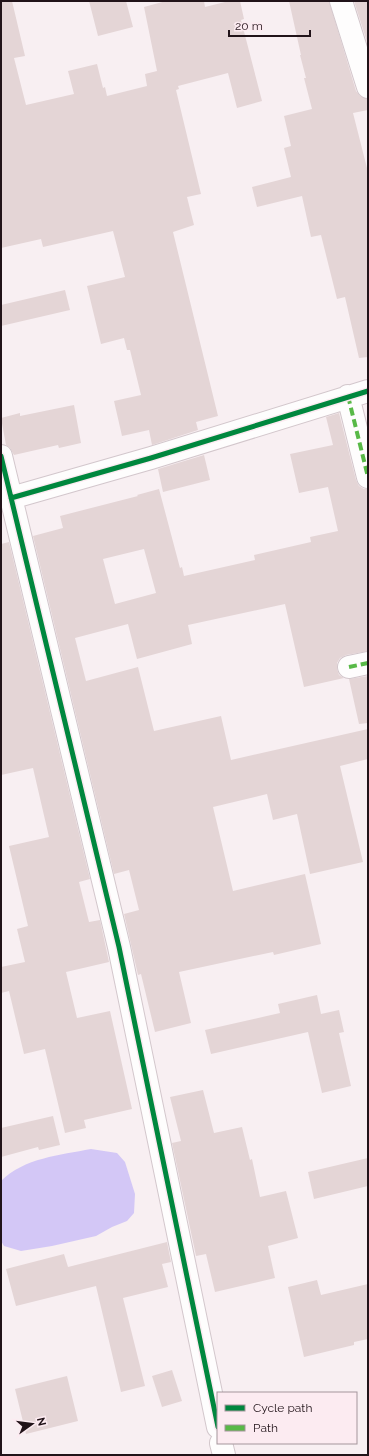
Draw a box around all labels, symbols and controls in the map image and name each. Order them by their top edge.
scale bar [229,12,310,38]
text: 20 m [235,19,263,33]
legend [217,1392,357,1444]
text: Cycle path [253,1401,312,1415]
north arrow [12,1404,52,1444]
text: N [34,1416,49,1427]
text: Path [253,1421,278,1435]

